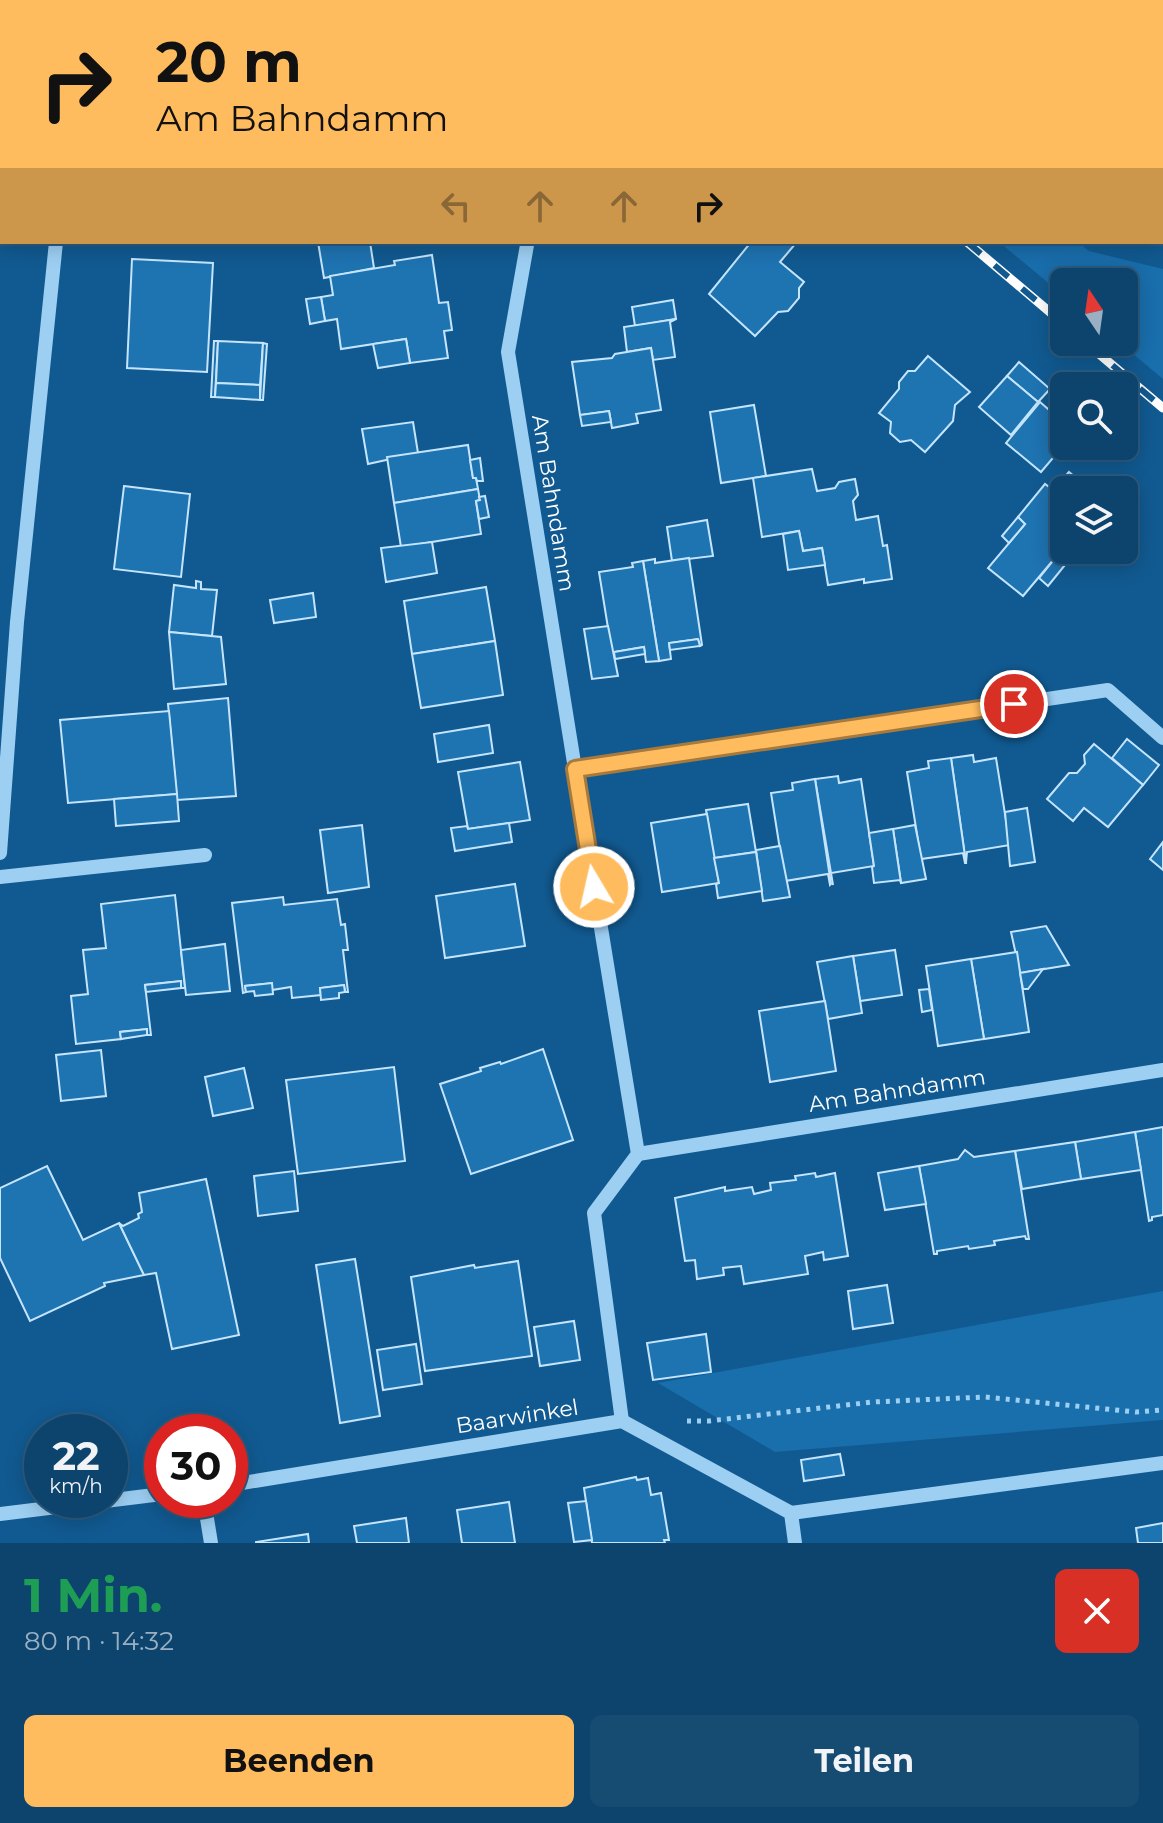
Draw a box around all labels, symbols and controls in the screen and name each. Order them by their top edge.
text: 20 m [156,28,302,96]
icon: right [24,32,128,136]
text: Am Bahndamm [156,96,449,140]
icon: left [434,184,478,228]
icon: ahead [518,184,562,228]
icon: ahead [602,184,646,228]
icon: right [686,184,730,228]
north arrow [1050,268,1138,356]
map controls [1050,268,1138,564]
button: search [1050,372,1138,460]
street label: Am Bahndamm [526,413,581,593]
button: layers [1050,476,1138,564]
pin [980,670,1048,738]
icon: arrive [992,682,1036,726]
position arrow [552,845,636,929]
street label: Am Bahndamm [807,1063,987,1118]
street label: Baarwinkel [454,1393,580,1440]
speed limit sign: 30 [144,1414,248,1518]
text: 22 [52,1431,100,1480]
text: km/h [49,1474,103,1498]
text: 1 Min. [24,1566,162,1624]
button: close [1055,1569,1139,1653]
text: 80 m · 14:32 [24,1625,174,1657]
button: Beenden [24,1715,574,1807]
button: Teilen [590,1715,1139,1807]

